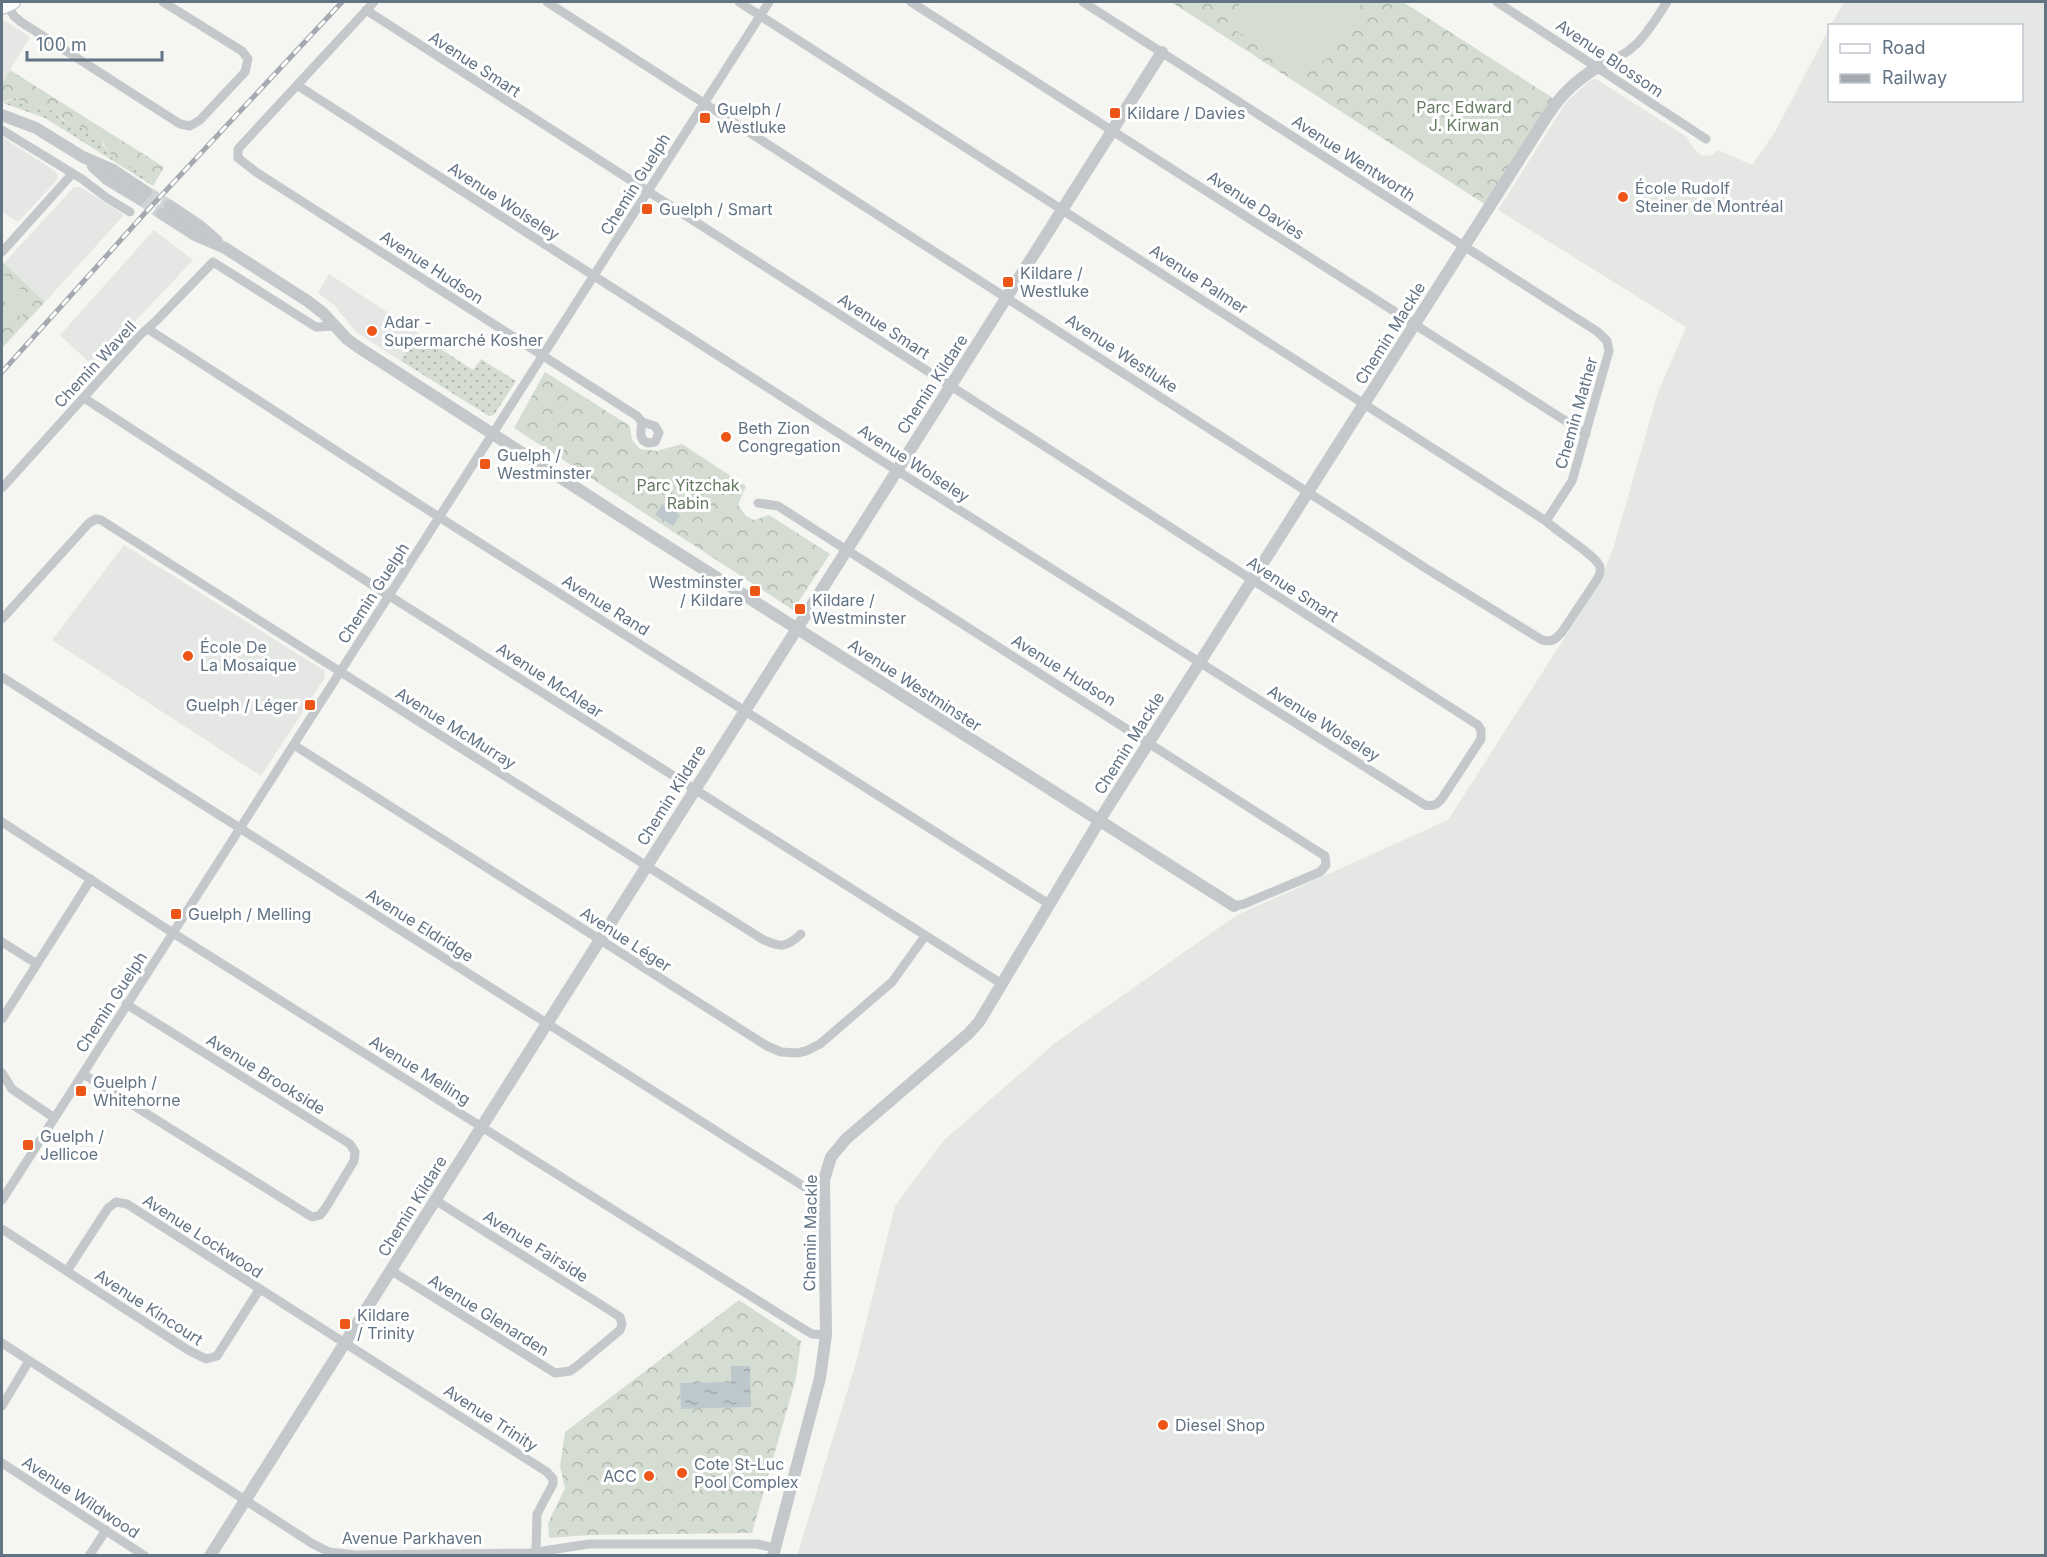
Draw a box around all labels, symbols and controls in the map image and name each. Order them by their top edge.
street label: Avenue Blossom [1553,15,1667,101]
scale bar [27,24,162,62]
legend [1828,24,2023,102]
street label: Avenue Smart [425,27,525,101]
text: 100 m [36,34,87,55]
text: Road [1882,37,1925,58]
text: Railway [1882,67,1947,88]
park label: Parc Edward J. Kirwan [1416,97,1512,135]
place label: Guelph / Westluke [717,99,786,137]
place label: Kildare / Davies [1127,103,1245,123]
marker: Kildare / Davies [1108,106,1122,120]
marker: Guelph / Westluke [698,111,712,125]
street label: Avenue Wentworth [1288,111,1420,205]
street label: Chemin Guelph [596,129,674,239]
street label: Avenue Wolseley [445,158,563,244]
street label: Avenue Davies [1204,166,1308,244]
place label: École Rudolf Steiner de Montréal [1635,178,1783,216]
marker: École Rudolf Steiner de Montréal [1616,190,1630,204]
place label: Guelph / Smart [659,199,772,219]
marker: Guelph / Smart [640,202,654,216]
street label: Avenue Hudson [377,226,487,308]
street label: Avenue Palmer [1146,240,1252,318]
place label: Kildare / Westluke [1020,263,1089,301]
marker: Kildare / Westluke [1001,275,1015,289]
street label: Chemin Mackle [1351,278,1429,388]
street label: Avenue Smart [834,289,934,363]
street label: Avenue Westluke [1062,309,1182,397]
place label: Adar - Supermarché Kosher [384,312,543,350]
street label: Chemin Wavell [50,316,140,412]
marker: Adar - Supermarché Kosher [365,324,379,338]
street label: Chemin Kildare [892,330,972,438]
street label: Chemin Mather [1550,355,1602,471]
place label: Beth Zion Congregation [738,418,841,456]
street label: Avenue Wolseley [855,420,973,506]
marker: Beth Zion Congregation [719,430,733,444]
place label: Guelph / Westminster [497,445,591,483]
marker: Guelph / Westminster [478,457,492,471]
park label: Parc Yitzchak Rabin [636,475,740,513]
street label: Chemin Guelph [333,539,413,647]
street label: Avenue Smart [1243,552,1343,626]
street label: Avenue Rand [559,570,653,640]
place label: Westminster / Kildare [649,572,743,610]
marker: Westminster / Kildare [748,584,762,598]
place label: Kildare / Westminster [812,590,906,628]
marker: Kildare / Westminster [793,602,807,616]
street label: Avenue Hudson [1008,630,1120,710]
street label: Avenue Westminster [845,634,985,736]
place label: École De La Mosaique [200,637,296,675]
street label: Avenue McAlear [493,638,607,722]
marker: École De La Mosaique [181,649,195,663]
street label: Avenue Wolseley [1264,680,1384,766]
street label: Avenue McMurray [392,683,520,773]
street label: Chemin Mackle [1090,688,1168,798]
place label: Guelph / Léger [186,695,298,715]
marker: Guelph / Léger [303,698,317,712]
street label: Chemin Kildare [632,741,710,849]
street label: Avenue Eldridge [363,884,477,966]
street label: Avenue Léger [577,902,675,976]
place label: Guelph / Melling [188,904,311,924]
marker: Guelph / Melling [169,907,183,921]
street label: Chemin Guelph [71,948,151,1056]
street label: Avenue Brookside [203,1029,329,1119]
street label: Avenue Melling [366,1031,474,1109]
place label: Guelph / Whitehorne [93,1072,181,1110]
marker: Guelph / Whitehorne [74,1084,88,1098]
place label: Guelph / Jellicoe [40,1126,104,1164]
marker: Guelph / Jellicoe [21,1138,35,1152]
street label: Chemin Kildare [373,1152,451,1260]
street label: Chemin Mackle [799,1174,821,1292]
street label: Avenue Lockwood [139,1190,267,1282]
street label: Avenue Fairside [480,1206,592,1286]
street label: Avenue Kincourt [91,1265,207,1349]
street label: Avenue Glenarden [425,1270,553,1360]
place label: Kildare / Trinity [357,1305,415,1343]
marker: Kildare / Trinity [338,1317,352,1331]
street label: Avenue Trinity [440,1380,542,1456]
place label: Diesel Shop [1175,1415,1265,1435]
marker: Diesel Shop [1156,1418,1170,1432]
street label: Avenue Wildwood [19,1452,143,1542]
place label: Cote St-Luc Pool Complex [694,1454,799,1492]
place label: ACC [603,1466,637,1486]
marker: Cote St-Luc Pool Complex [675,1466,689,1480]
marker: ACC [642,1469,656,1483]
street label: Avenue Parkhaven [342,1528,482,1548]

